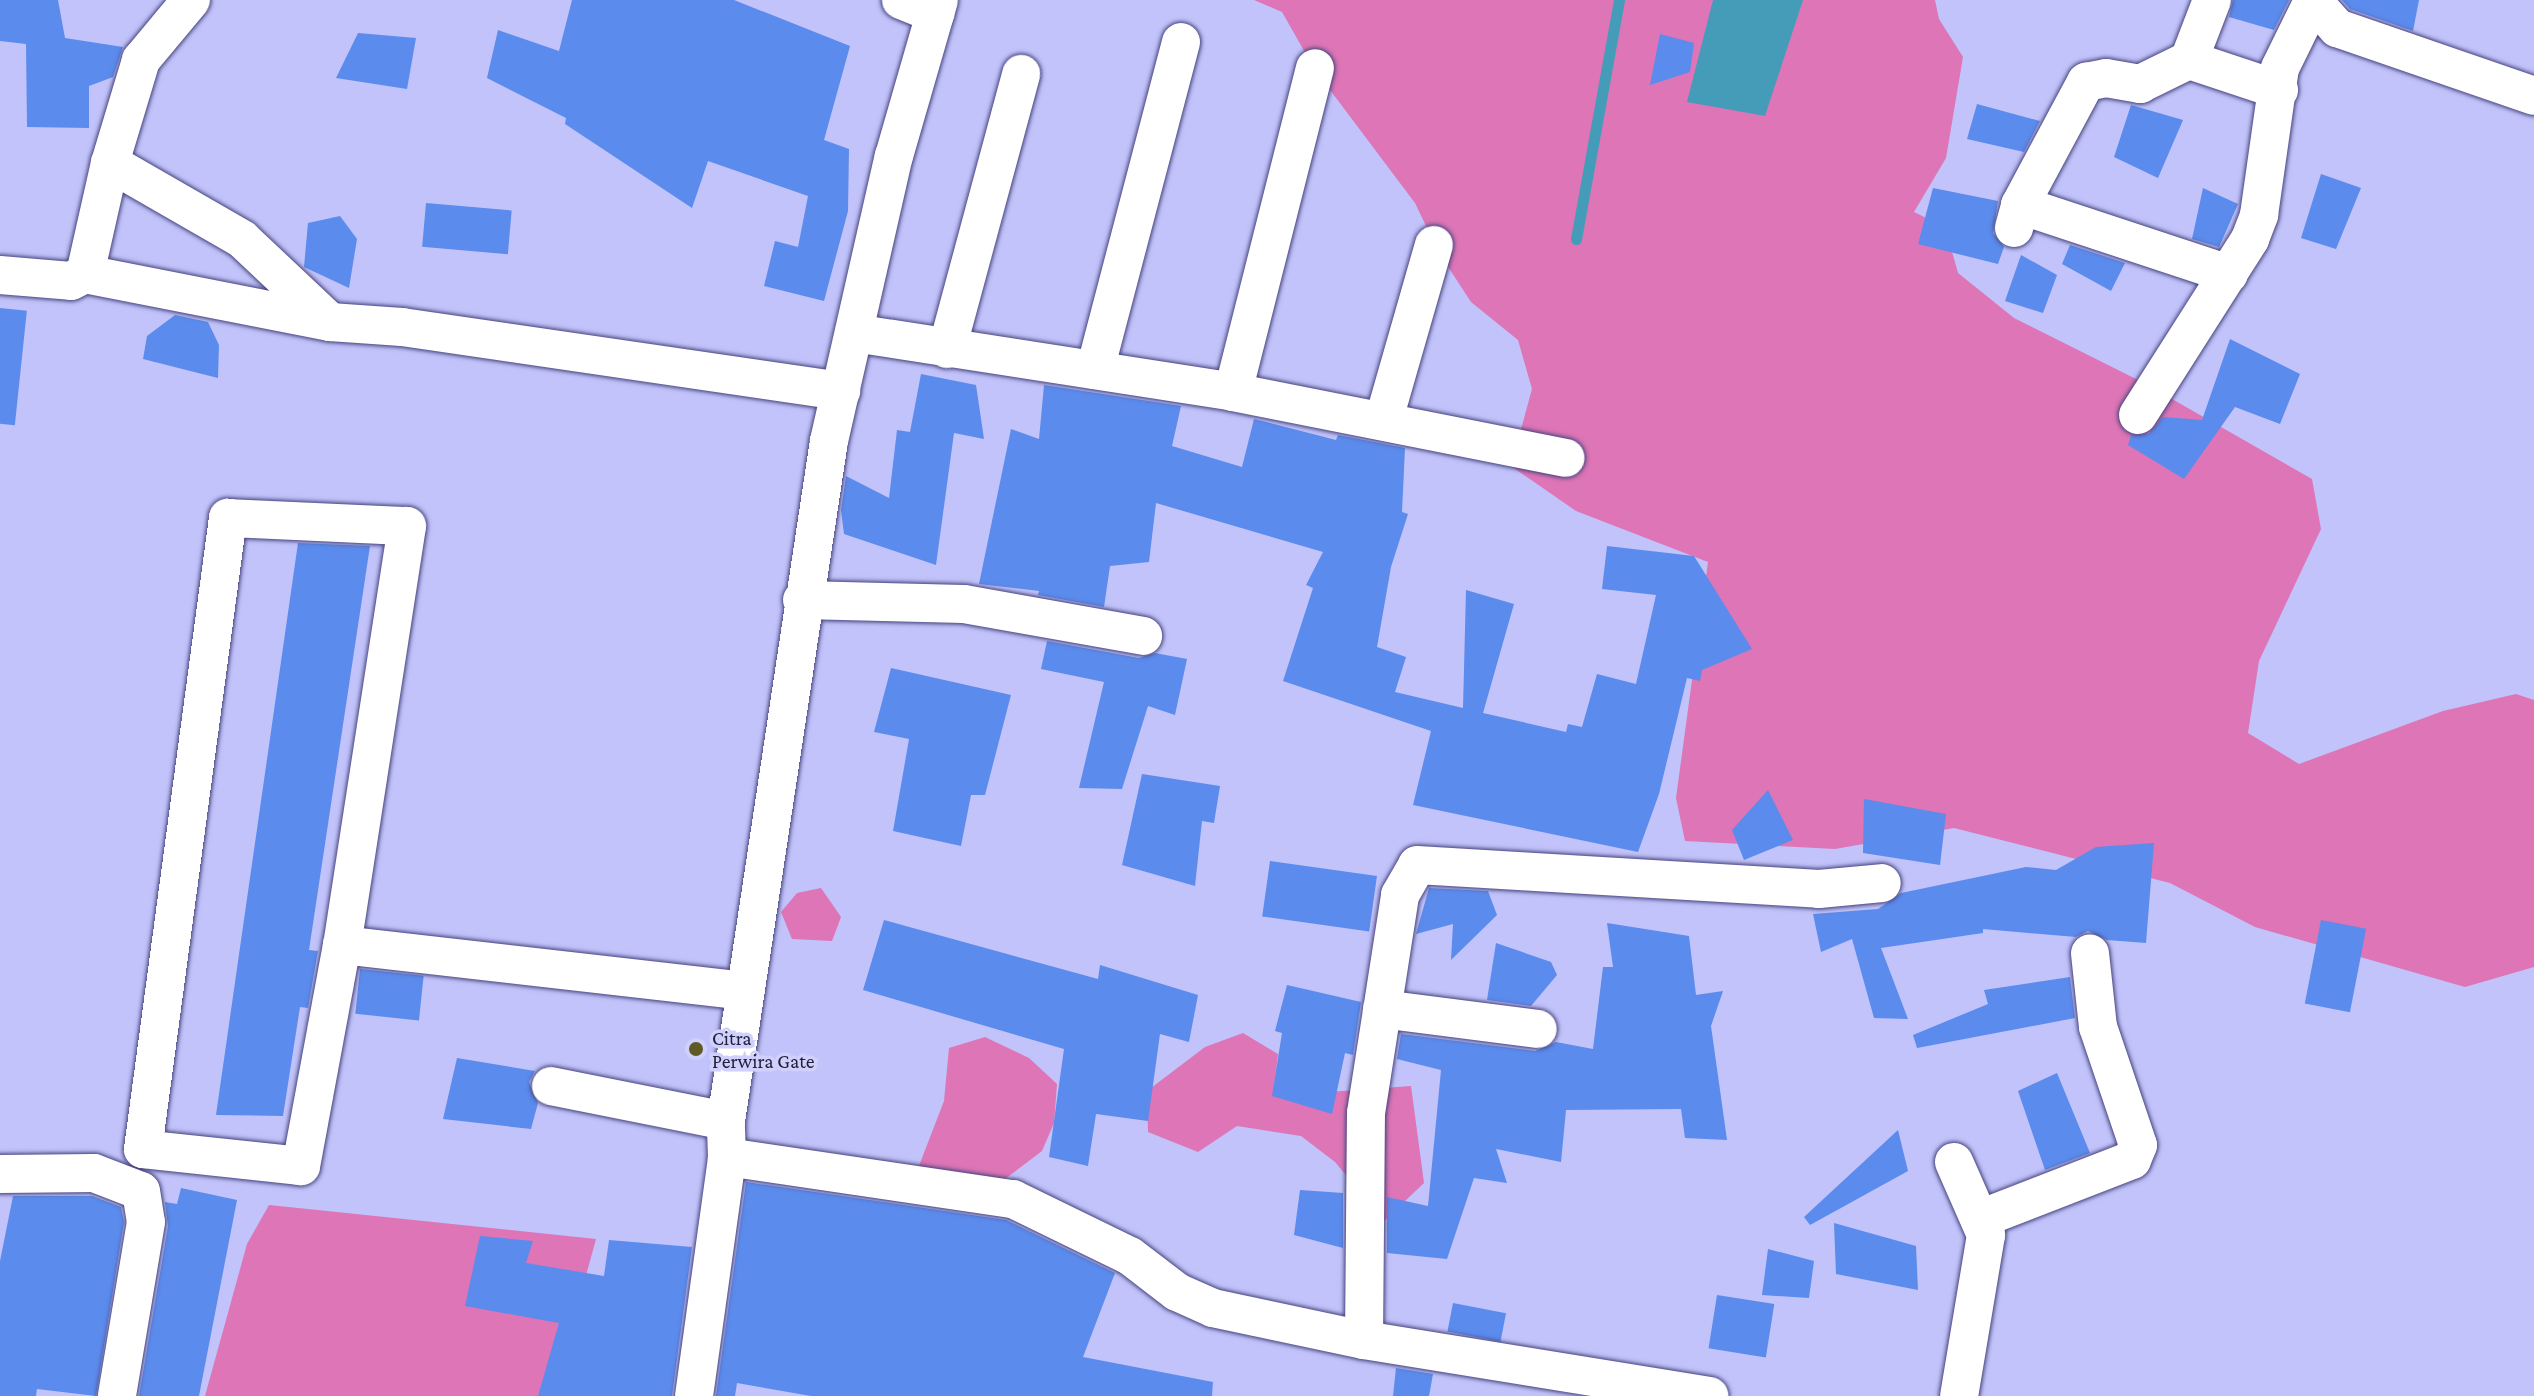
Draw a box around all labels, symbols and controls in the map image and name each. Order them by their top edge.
place label: Citra Perwira Gate [712,1026,814,1073]
marker: Citra Perwira Gate [687,1040,705,1058]

